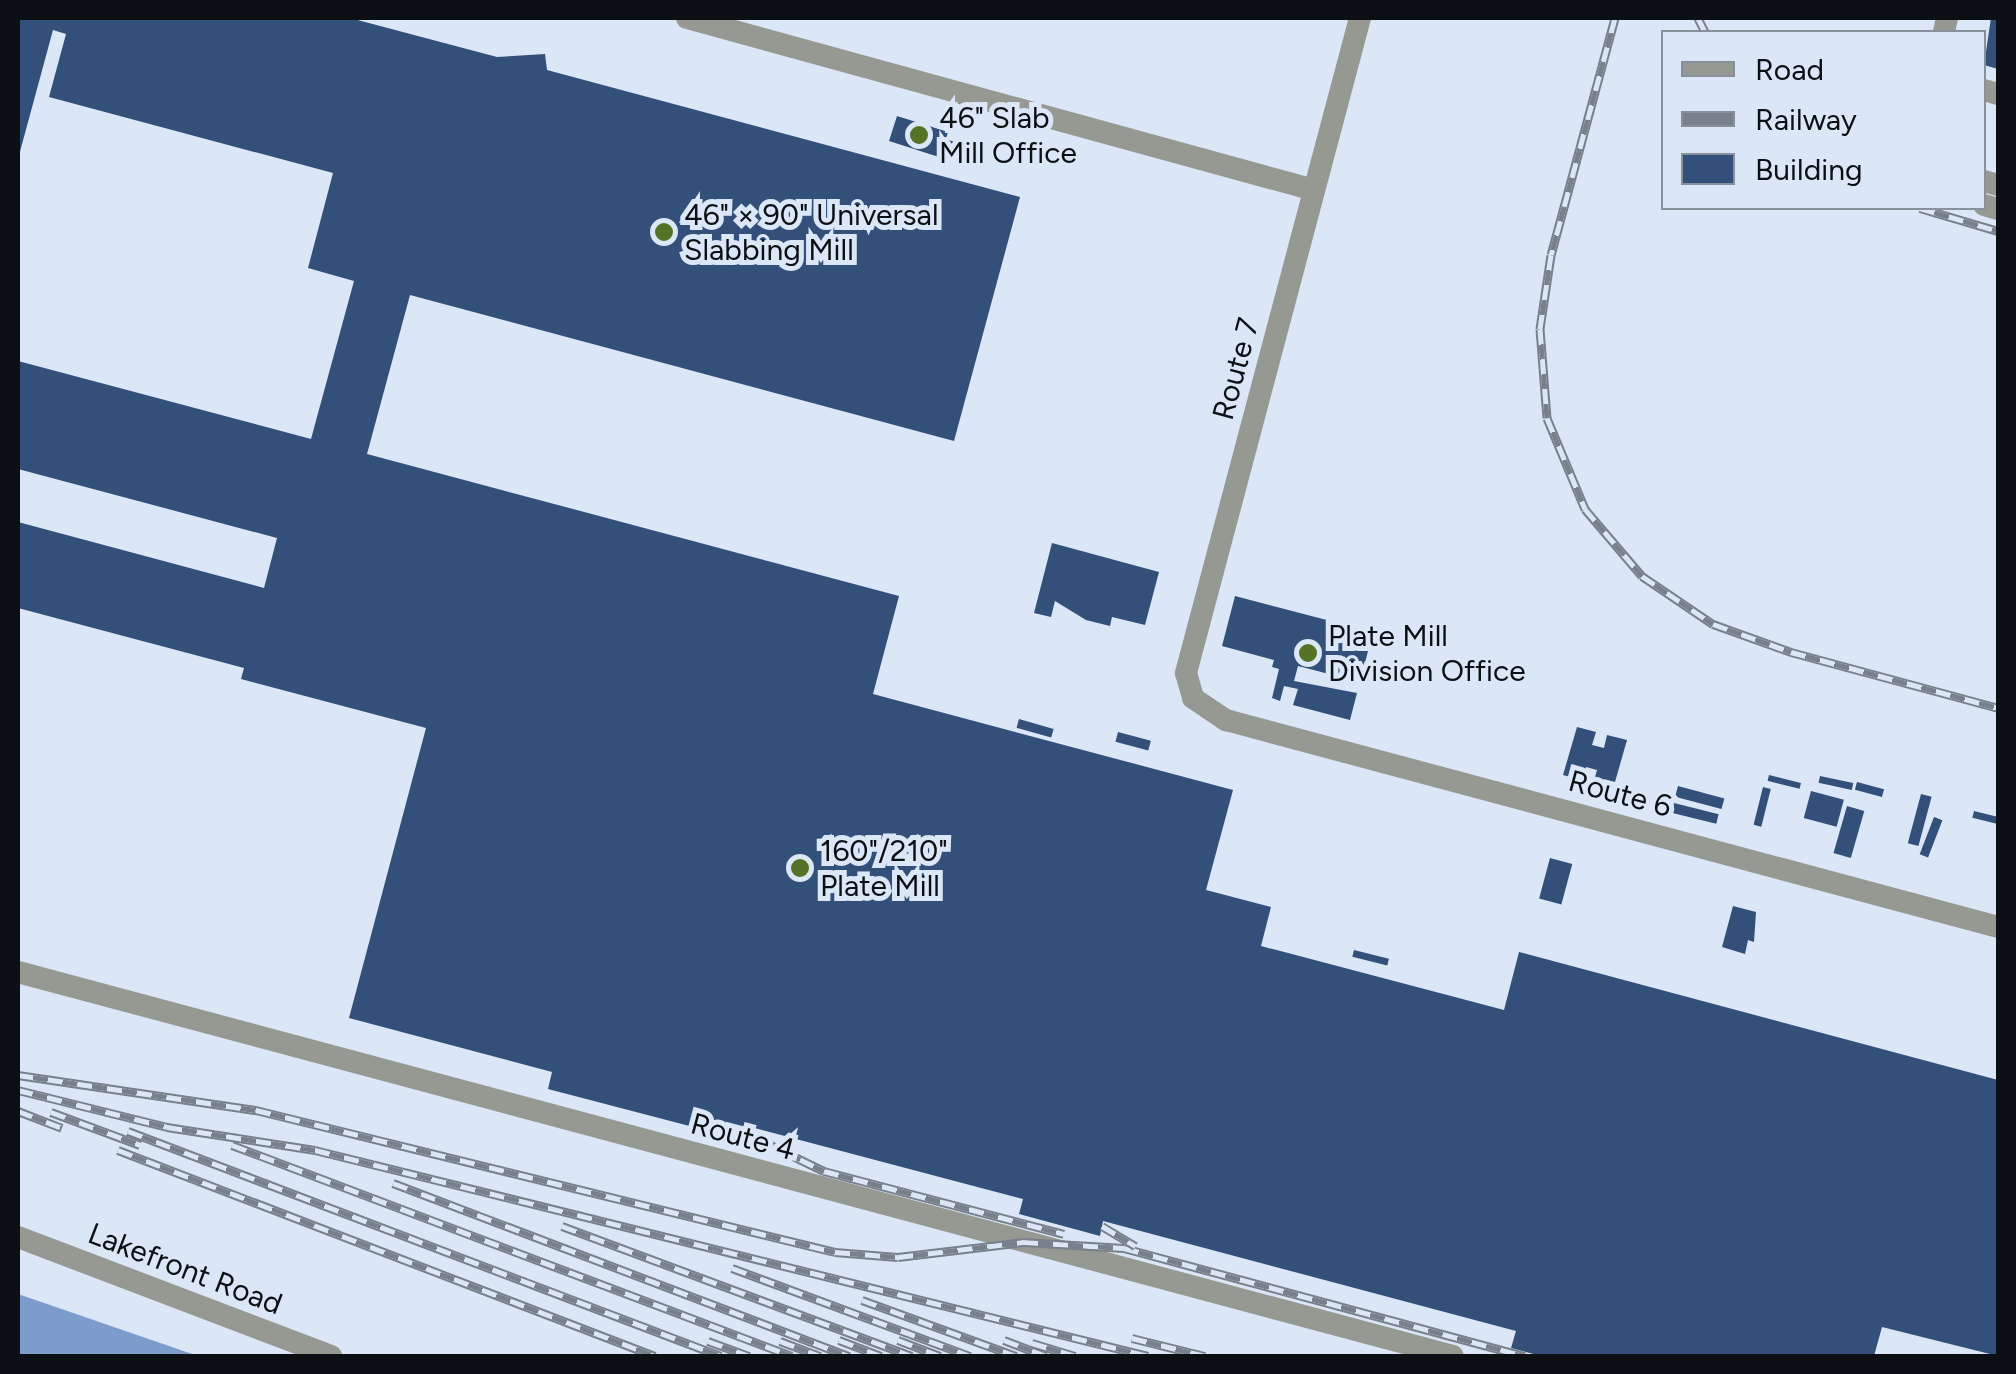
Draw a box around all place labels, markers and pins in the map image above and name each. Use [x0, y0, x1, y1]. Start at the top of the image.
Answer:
place label: 46" Slab Mill Office [939, 100, 1077, 170]
marker: 46" Slab Mill Office [908, 124, 930, 146]
place label: 46" × 90" Universal Slabbing Mill [684, 197, 938, 268]
marker: 46" × 90" Universal Slabbing Mill [653, 221, 675, 243]
place label: Plate Mill Division Office [1328, 618, 1526, 688]
marker: Plate Mill Division Office [1297, 642, 1319, 664]
place label: 160"/210" Plate Mill [820, 833, 948, 904]
marker: 160"/210" Plate Mill [789, 857, 811, 879]

